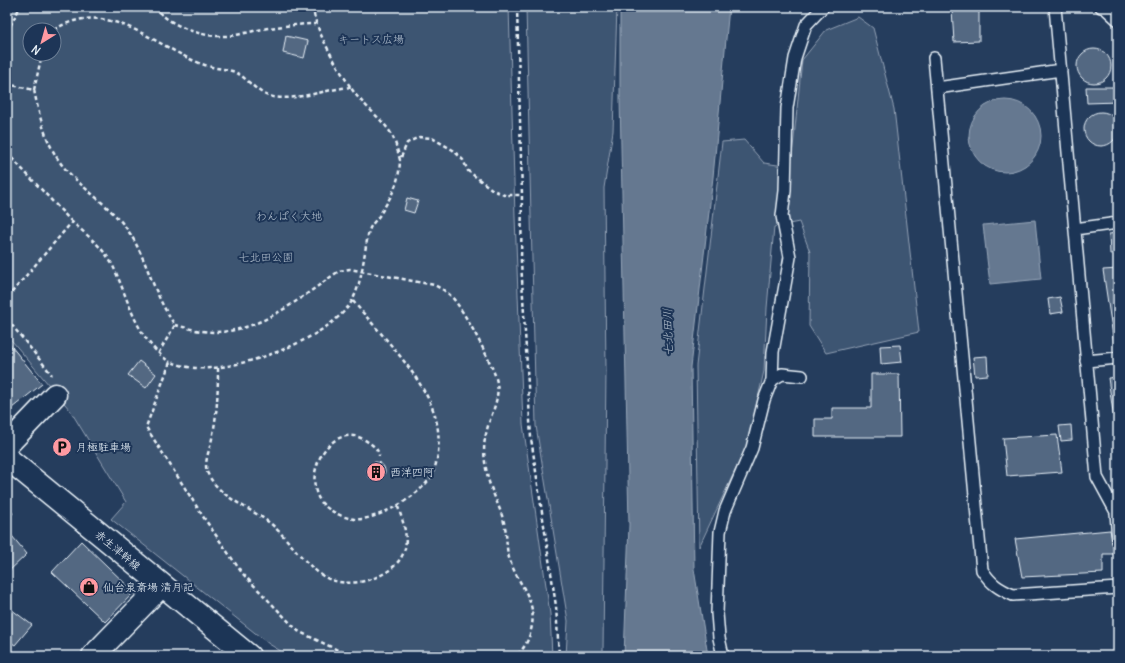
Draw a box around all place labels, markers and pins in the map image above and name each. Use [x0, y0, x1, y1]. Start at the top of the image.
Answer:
parking icon: 月極駐車場 [51, 436, 73, 458]
place label: 月極駐車場 [76, 440, 131, 454]
building icon: 西洋四阿 [365, 461, 387, 483]
place label: 西洋四阿 [390, 465, 434, 479]
shop icon: 仙台泉斎場 清月記 [78, 576, 100, 598]
place label: 仙台泉斎場 清月記 [103, 580, 194, 594]

